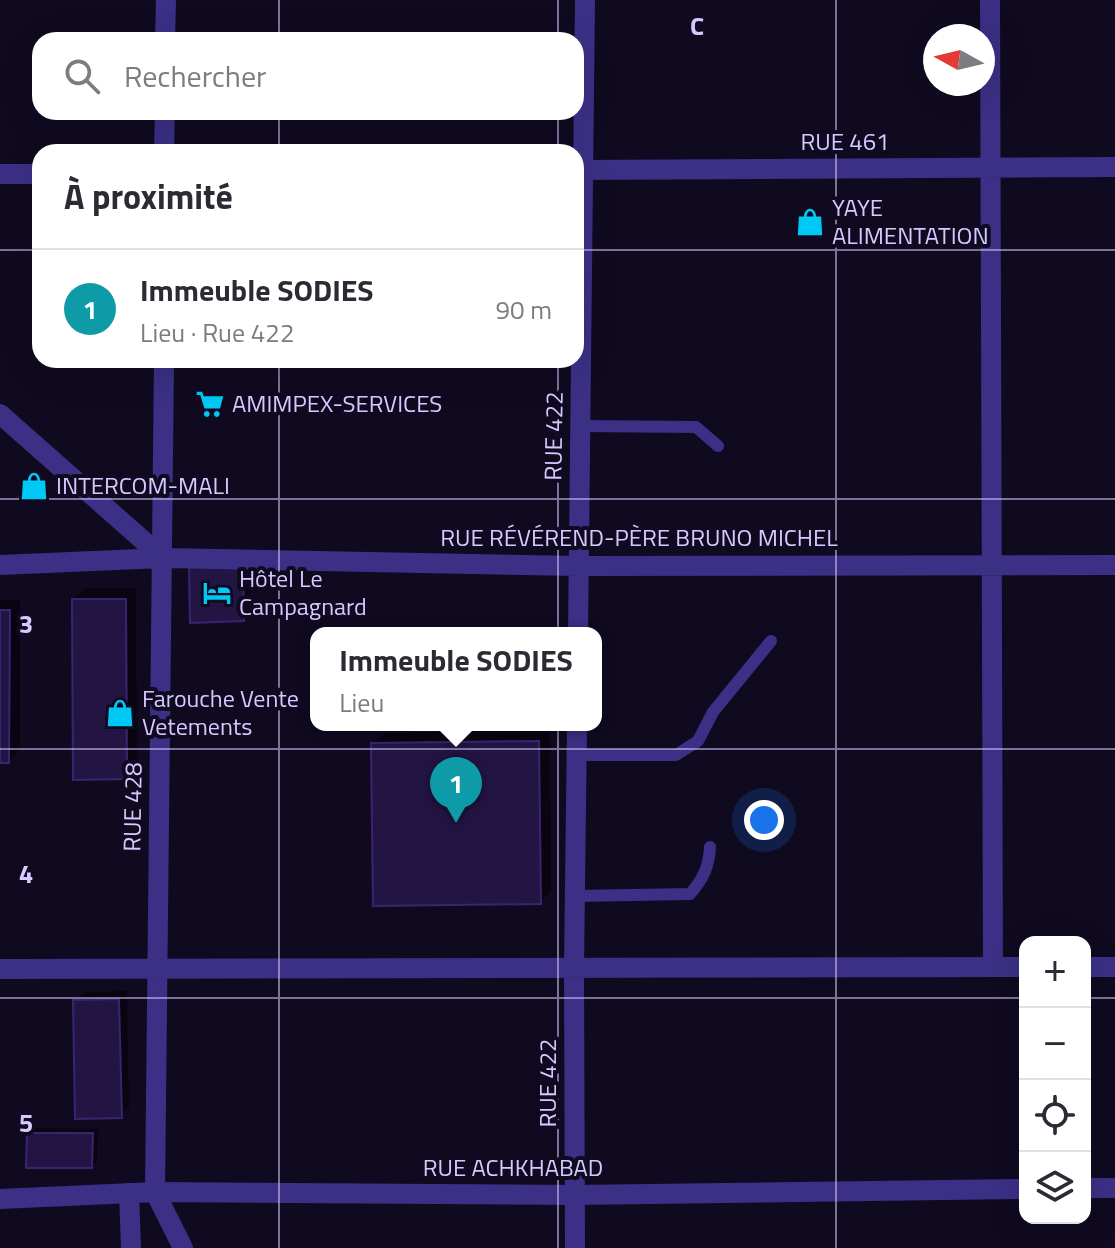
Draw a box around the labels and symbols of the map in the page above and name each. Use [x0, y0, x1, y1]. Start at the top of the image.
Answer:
text: C [690, 6, 704, 45]
north arrow [923, 24, 995, 96]
street label: RUE 461 [800, 123, 890, 159]
place label: YAYE ALIMENTATION [832, 189, 989, 253]
shop icon: YAYE ALIMENTATION [795, 207, 825, 237]
place label: AMIMPEX-SERVICES [232, 385, 442, 421]
supermarket icon: AMIMPEX-SERVICES [195, 389, 225, 419]
street label: RUE 422 [534, 391, 572, 481]
place label: INTERCOM-MALI [56, 467, 230, 503]
shop icon: INTERCOM-MALI [19, 471, 49, 501]
street label: RUE RÉVÉREND-PÈRE BRUNO MICHEL [440, 519, 838, 555]
place label: Hôtel Le Campagnard [239, 560, 367, 624]
hotel icon: Hôtel Le Campagnard [202, 578, 232, 608]
text: 3 [19, 604, 33, 643]
place label: Farouche Vente Vetements [142, 680, 299, 744]
shop icon: Farouche Vente Vetements [105, 698, 135, 728]
pin: 1 [430, 757, 482, 823]
street label: RUE 428 [113, 762, 151, 852]
your location [744, 800, 784, 840]
text: 4 [19, 854, 33, 893]
street label: RUE 422 [529, 1038, 565, 1128]
text: 5 [19, 1103, 33, 1142]
street label: RUE ACHKHABAD [423, 1149, 603, 1185]

